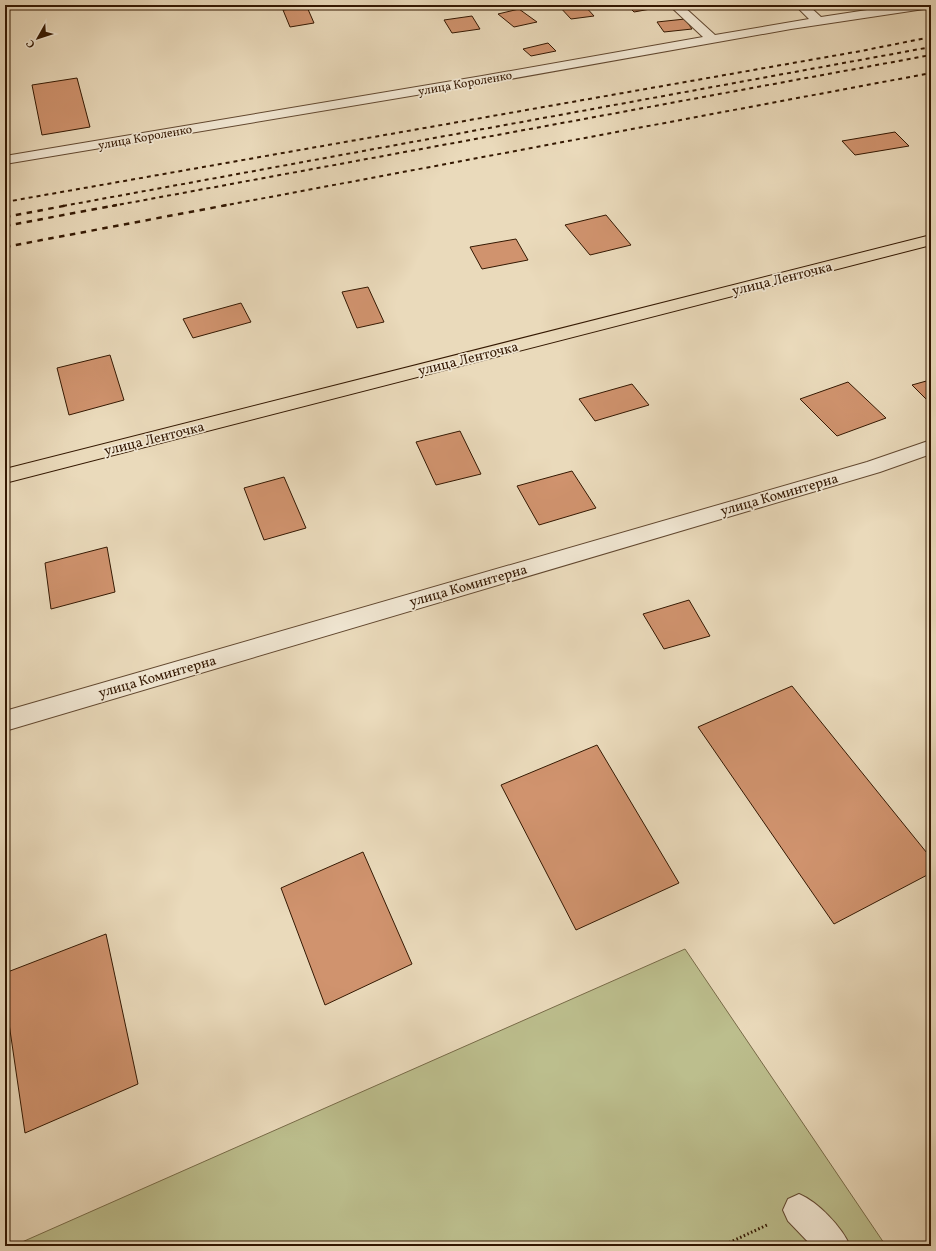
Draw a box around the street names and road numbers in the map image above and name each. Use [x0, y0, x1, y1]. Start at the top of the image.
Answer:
street label: улица Короленко [417, 68, 513, 100]
street label: улица Короленко [97, 122, 193, 154]
street label: улица Ленточка [730, 258, 835, 301]
street label: улица Ленточка [416, 338, 521, 381]
street label: улица Ленточка [102, 418, 207, 461]
street label: улица Коминтерна [718, 470, 841, 521]
street label: улица Коминтерна [407, 561, 530, 612]
street label: улица Коминтерна [96, 652, 219, 703]

